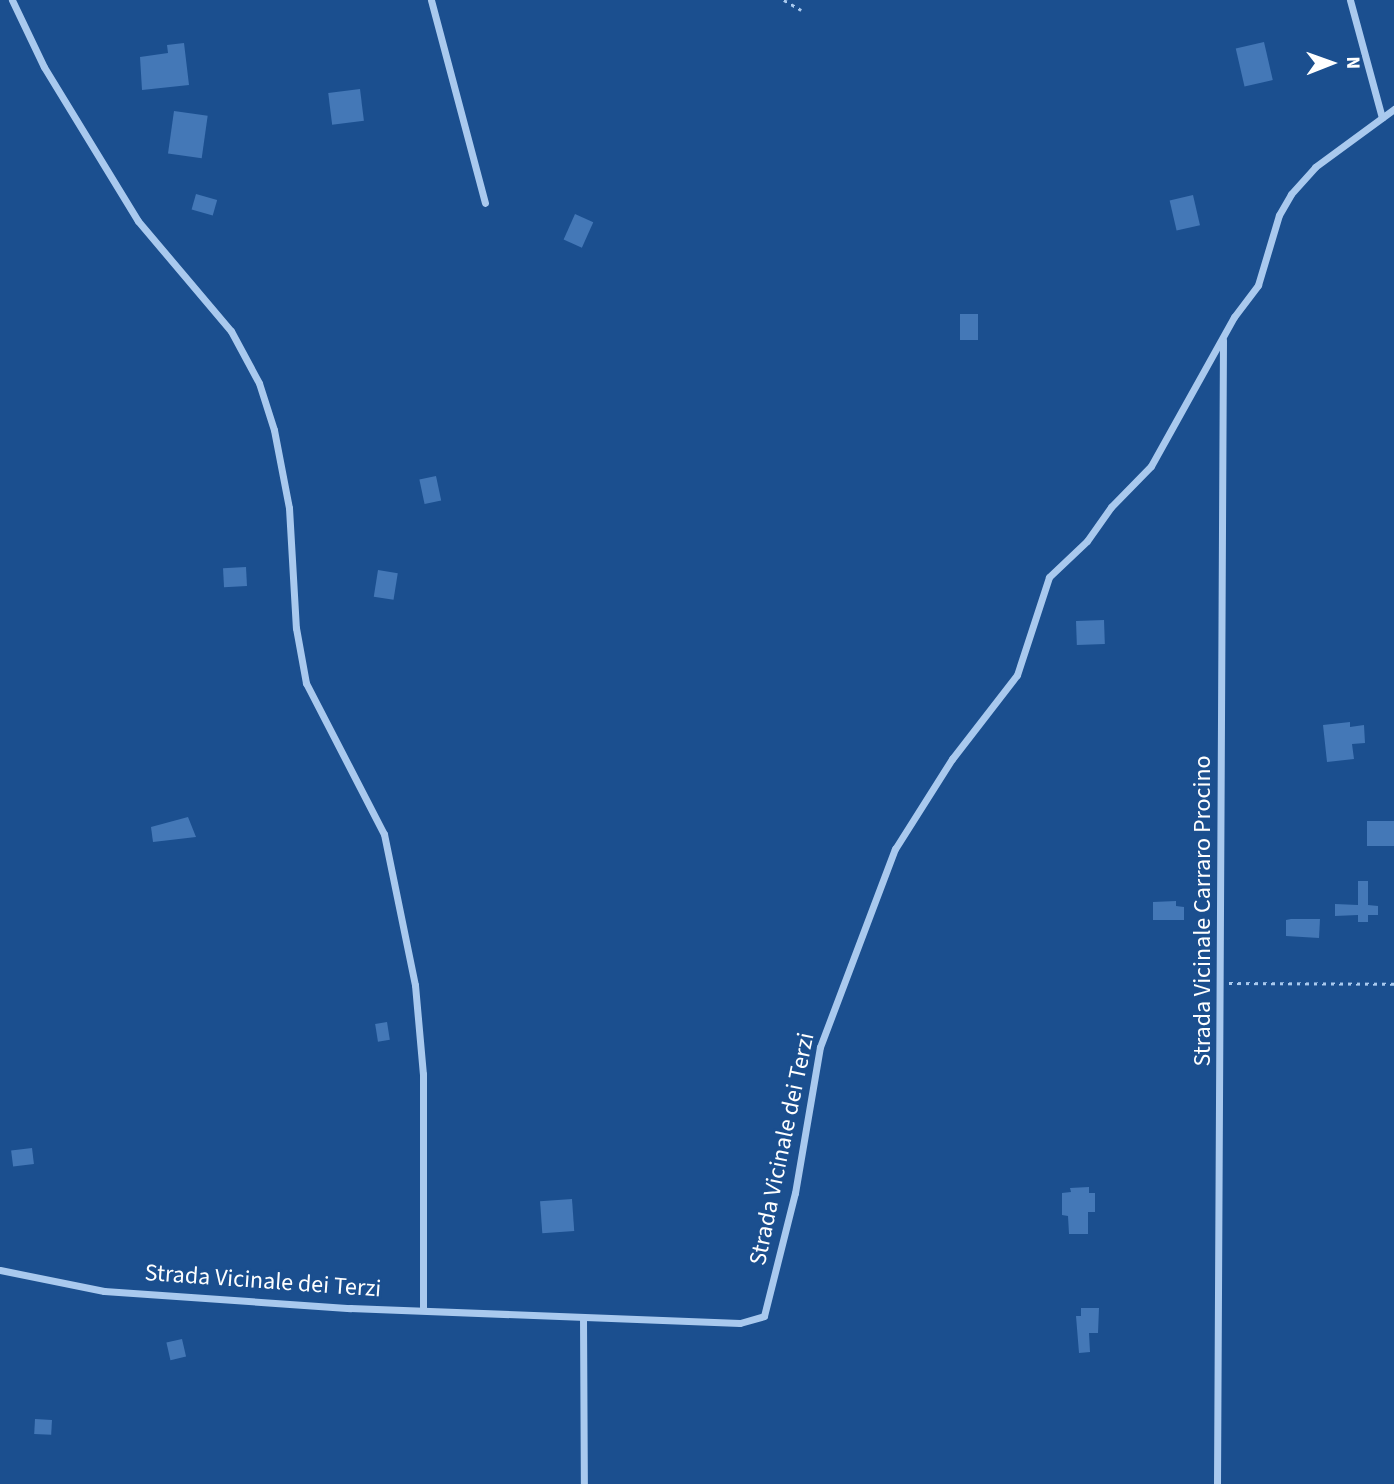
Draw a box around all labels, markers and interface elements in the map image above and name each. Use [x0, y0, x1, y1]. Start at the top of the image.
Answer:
north arrow [1296, 28, 1366, 98]
text: N [1339, 56, 1366, 69]
street label: Strada Vicinale Carraro Procino [1189, 755, 1217, 1067]
street label: Strada Vicinale dei Terzi [743, 1030, 821, 1268]
street label: Strada Vicinale dei Terzi [144, 1258, 382, 1304]

